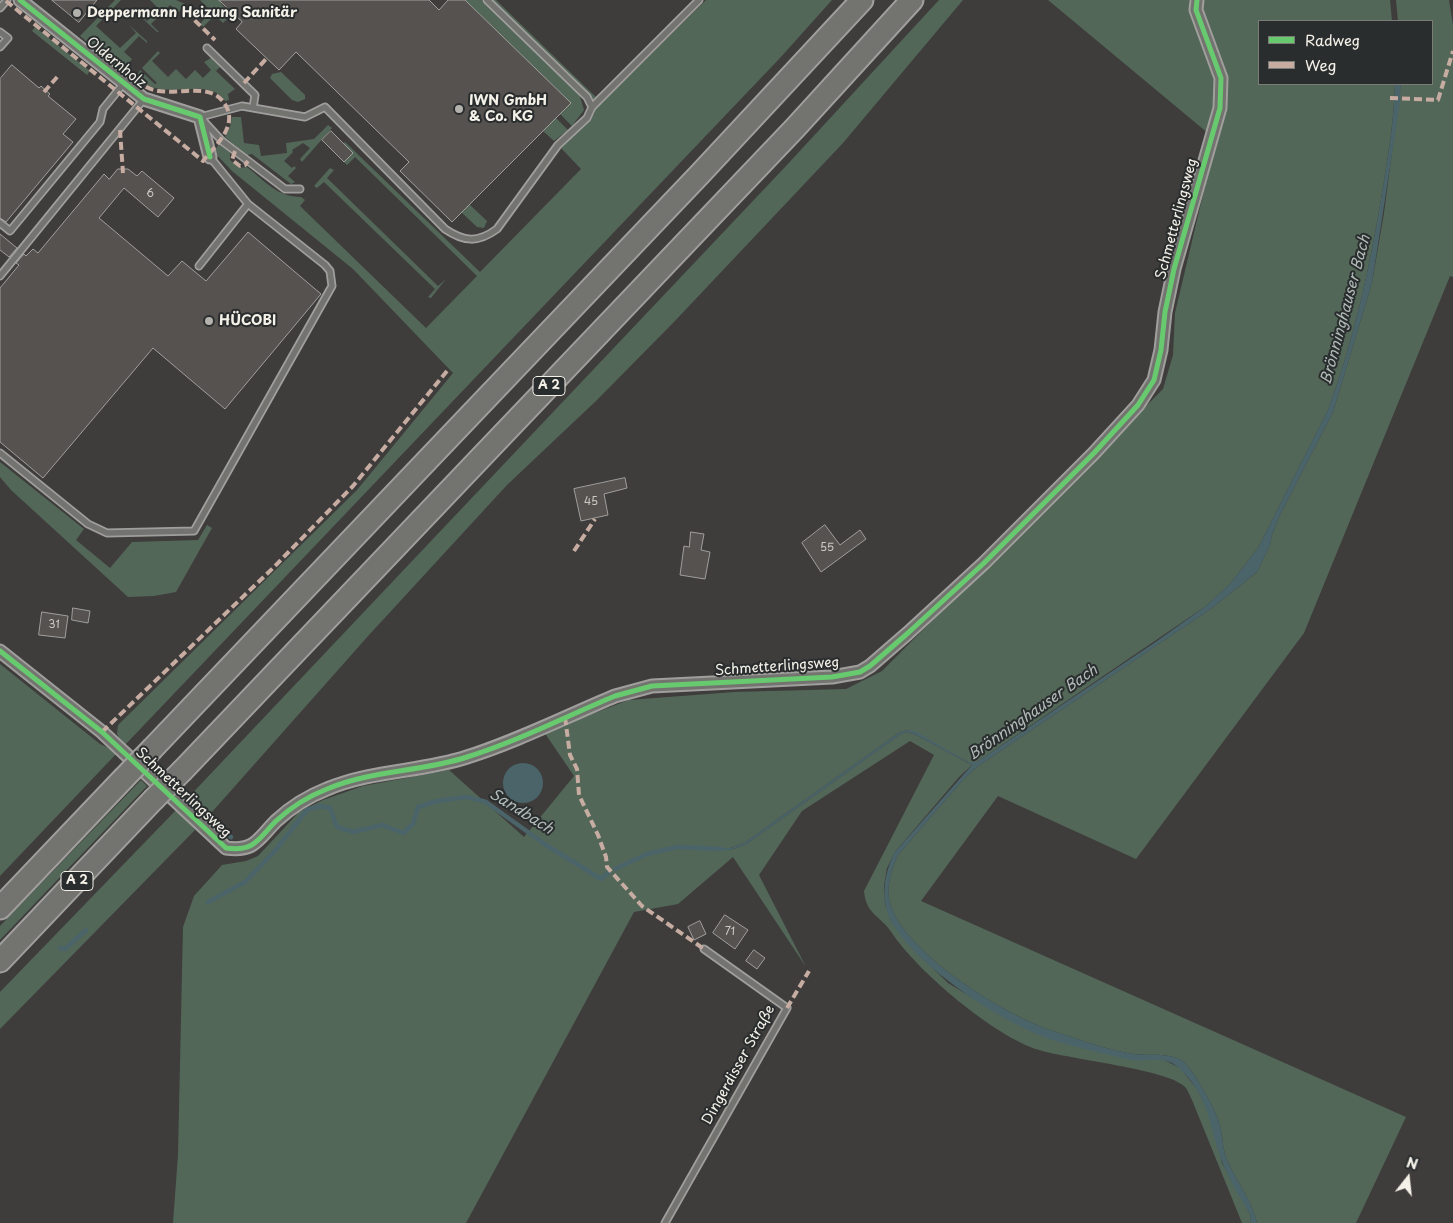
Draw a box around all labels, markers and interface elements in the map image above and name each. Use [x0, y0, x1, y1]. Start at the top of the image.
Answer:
place label: Deppermann Heizung Sanitär [87, 5, 297, 21]
marker: Deppermann Heizung Sanitär [71, 7, 83, 19]
legend [1258, 20, 1433, 85]
text: Radweg [1305, 28, 1360, 51]
street label: Oldernholz [83, 34, 149, 92]
text: Weg [1305, 53, 1336, 76]
place label: IWN GmbH & Co. KG [469, 93, 547, 125]
marker: IWN GmbH & Co. KG [453, 103, 465, 115]
street label: Schmetterlingsweg [1153, 156, 1201, 282]
house number: 6 [146, 187, 154, 201]
water label: Brönninghauser Bach [1317, 233, 1375, 387]
place label: HÜCOBI [219, 313, 276, 329]
marker: HÜCOBI [203, 315, 215, 327]
road number: A 2 [533, 376, 565, 396]
house number: 45 [584, 495, 598, 509]
house number: 55 [820, 541, 834, 555]
house number: 31 [48, 618, 60, 632]
street label: Schmetterlingsweg [714, 654, 840, 680]
water label: Brönninghauser Bach [965, 661, 1101, 765]
street label: Schmetterlingsweg [132, 744, 234, 842]
water label: Sandbach [486, 785, 556, 839]
road number: A 2 [61, 871, 93, 890]
house number: 71 [725, 925, 735, 939]
street label: Dingerdisser Straße [699, 1002, 779, 1128]
text: N [1404, 1151, 1420, 1175]
north arrow [1383, 1153, 1433, 1203]

